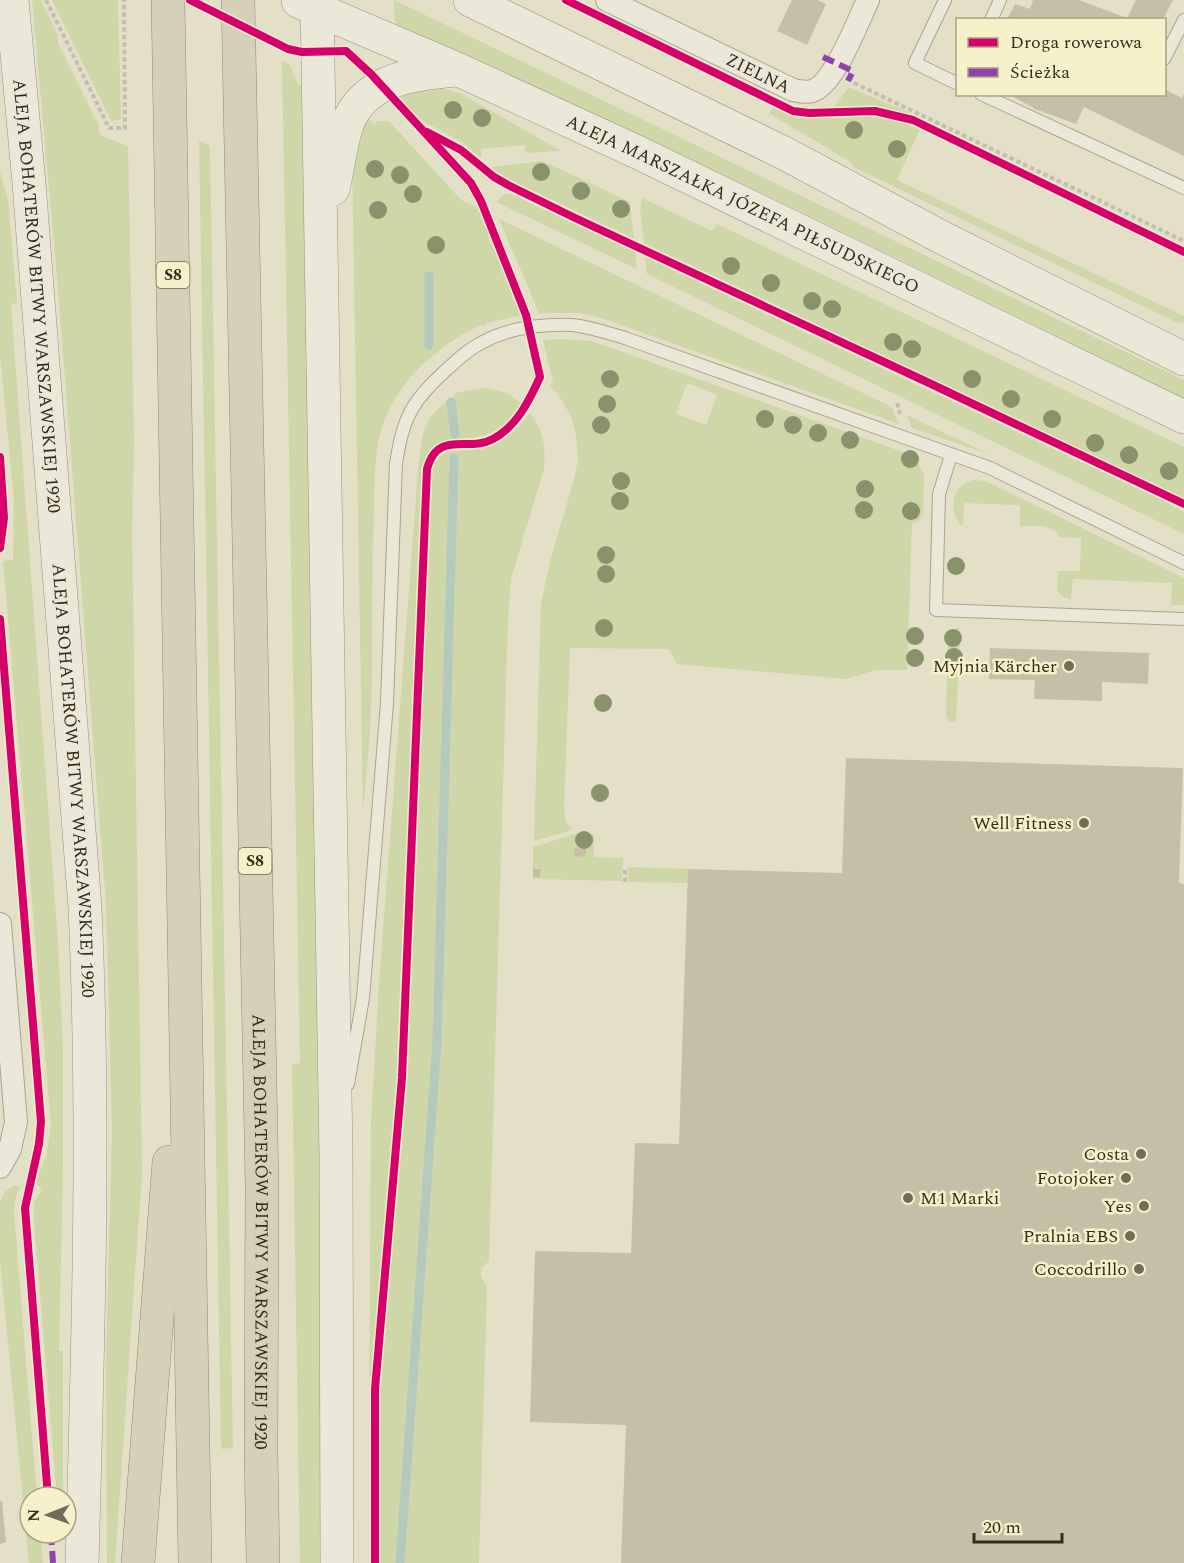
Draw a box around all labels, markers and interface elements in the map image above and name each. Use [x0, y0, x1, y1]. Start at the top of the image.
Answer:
legend [956, 18, 1166, 96]
text: Droga rowerowa [1010, 29, 1142, 56]
street label: ZIELNA [721, 46, 795, 100]
text: Ścieżka [1010, 59, 1070, 86]
street label: ALEJA BOHATERÓW BITWY WARSZAWSKIEJ 1920 [6, 78, 68, 514]
street label: ALEJA MARSZAŁKA JÓZEFA PIŁSUDSKIEGO [562, 108, 924, 300]
road number: S8 [156, 262, 190, 288]
street label: ALEJA BOHATERÓW BITWY WARSZAWSKIEJ 1920 [45, 562, 102, 998]
place label: Myjnia Kärcher [933, 653, 1057, 680]
marker: Myjnia Kärcher [1062, 659, 1076, 673]
place label: Well Fitness [973, 810, 1072, 837]
marker: Well Fitness [1077, 816, 1091, 830]
road number: S8 [238, 848, 272, 874]
street label: ALEJA BOHATERÓW BITWY WARSZAWSKIEJ 1920 [245, 1014, 276, 1450]
place label: Costa [1083, 1141, 1129, 1168]
marker: Costa [1134, 1147, 1148, 1161]
place label: Fotojoker [1037, 1165, 1114, 1192]
marker: Fotojoker [1119, 1171, 1133, 1185]
place label: M1 Marki [920, 1185, 999, 1212]
marker: M1 Marki [901, 1191, 915, 1205]
place label: Yes [1104, 1193, 1132, 1220]
marker: Yes [1137, 1199, 1151, 1213]
place label: Pralnia EBS [1023, 1223, 1118, 1250]
marker: Pralnia EBS [1123, 1229, 1137, 1243]
place label: Coccodrillo [1034, 1256, 1127, 1283]
marker: Coccodrillo [1132, 1262, 1146, 1276]
north arrow [18, 1485, 78, 1545]
scale bar [974, 1506, 1062, 1544]
text: N [22, 1509, 46, 1522]
text: 20 m [983, 1514, 1021, 1541]

